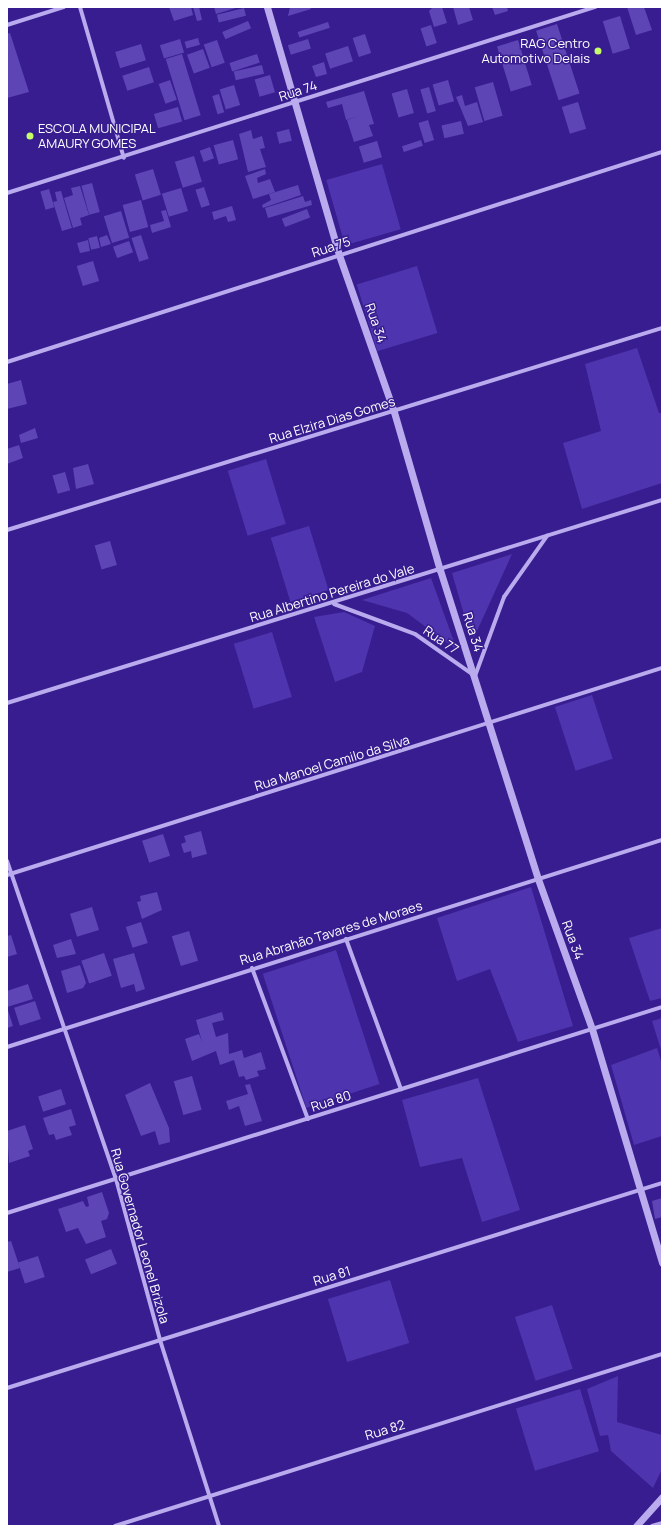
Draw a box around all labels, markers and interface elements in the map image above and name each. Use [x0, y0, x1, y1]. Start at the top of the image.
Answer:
place label: RAG Centro Automotivo Delais [481, 36, 590, 67]
marker: RAG Centro Automotivo Delais [593, 46, 603, 56]
street label: Rua 74 [277, 77, 319, 105]
place label: ESCOLA MUNICIPAL AMAURY GOMES [38, 121, 156, 152]
marker: ESCOLA MUNICIPAL AMAURY GOMES [25, 131, 35, 141]
street label: Rua 75 [310, 233, 352, 261]
street label: Rua 34 [362, 301, 390, 345]
street label: Rua Elzira Dias Gomes [267, 393, 397, 447]
street label: Rua Albertino Pereira do Vale [248, 561, 416, 625]
street label: Rua 34 [459, 610, 487, 654]
street label: Rua 77 [420, 623, 462, 657]
street label: Rua Manoel Camilo da Silva [253, 732, 411, 794]
street label: Rua Abrahão Tavares de Moraes [238, 898, 424, 968]
street label: Rua 34 [559, 918, 587, 962]
street label: Rua 80 [309, 1087, 353, 1115]
street label: Rua Governador Leonel Brizola [107, 1147, 173, 1325]
street label: Rua 81 [311, 1263, 353, 1289]
street label: Rua 82 [363, 1417, 407, 1443]

